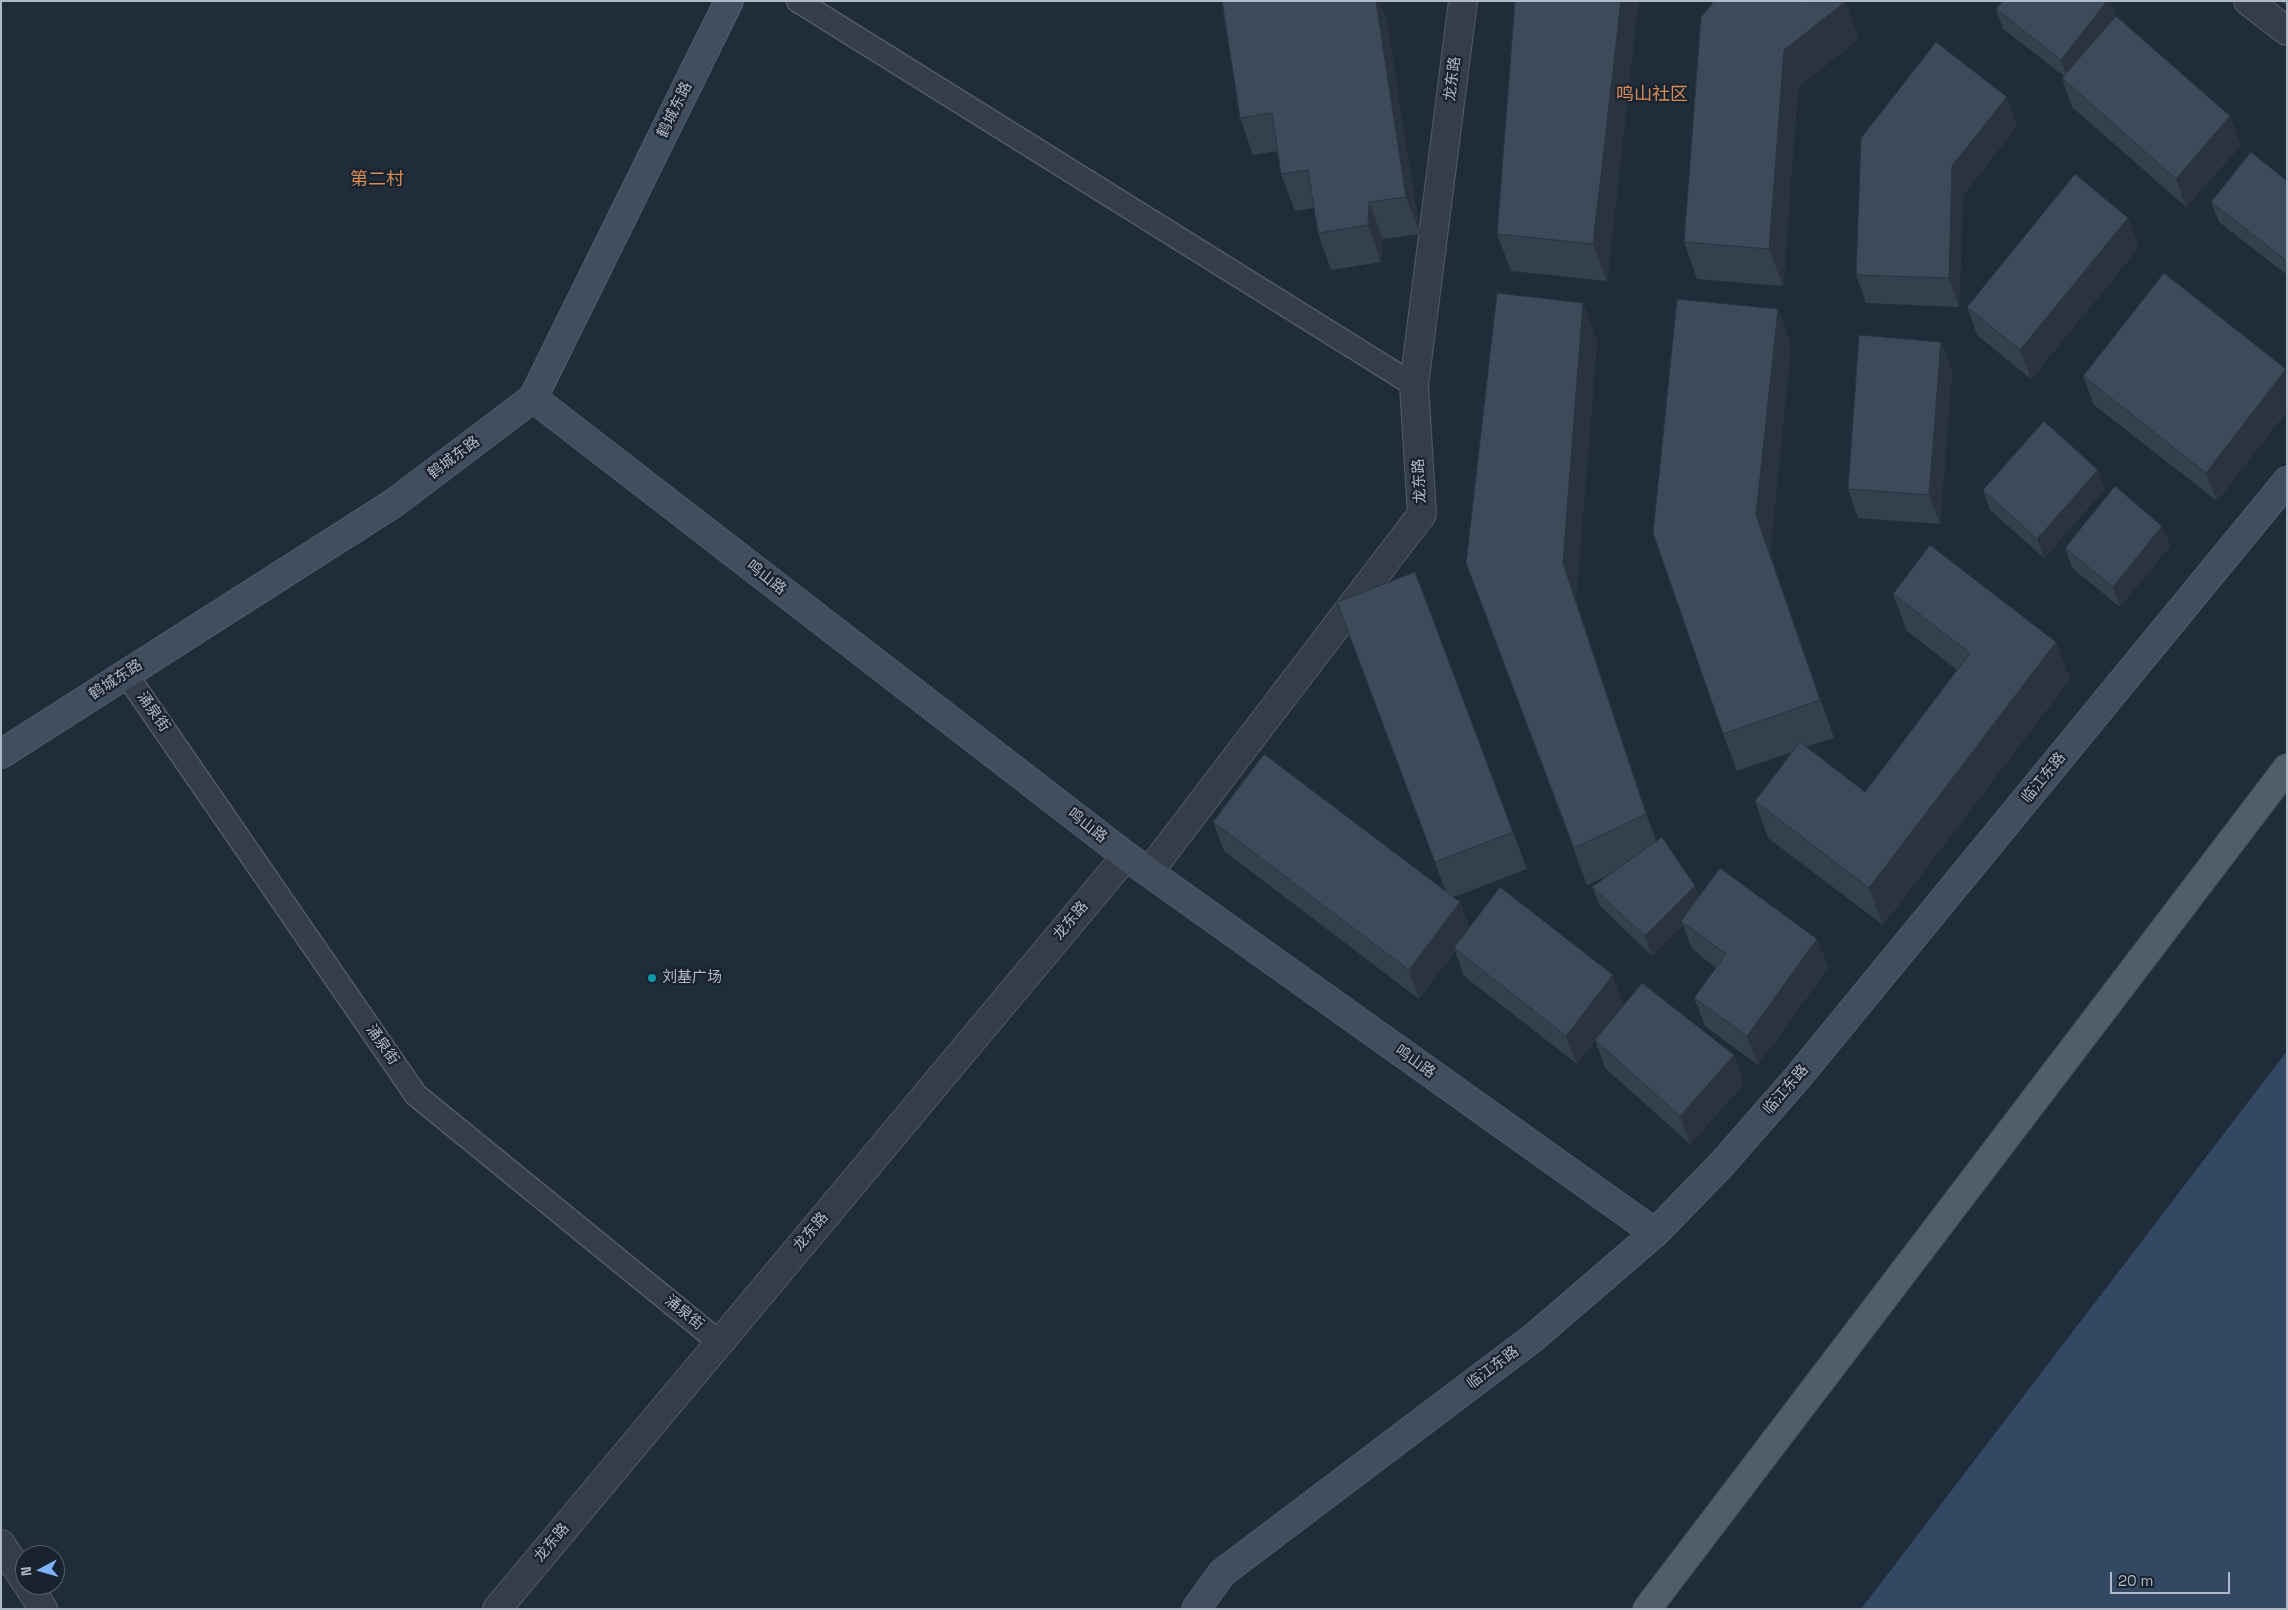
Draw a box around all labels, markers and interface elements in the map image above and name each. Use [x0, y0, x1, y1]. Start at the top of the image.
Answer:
street label: 龙东路 [1441, 56, 1465, 102]
street label: 鹤城东路 [654, 79, 696, 141]
district label: 鸣山社区 [1616, 84, 1688, 106]
district label: 第二村 [350, 169, 404, 191]
street label: 鹤城东路 [425, 433, 483, 483]
street label: 龙东路 [1410, 458, 1430, 504]
street label: 鸣山路 [743, 557, 789, 599]
street label: 鹤城东路 [86, 656, 146, 704]
street label: 涌泉街 [133, 688, 173, 736]
street label: 临江东路 [2018, 749, 2070, 807]
street label: 鸣山路 [1064, 805, 1110, 847]
street label: 龙东路 [1050, 898, 1092, 944]
place label: 刘基广场 [662, 969, 722, 987]
marker: 刘基广场 [646, 972, 658, 984]
street label: 涌泉街 [362, 1021, 402, 1069]
street label: 鸣山路 [1391, 1042, 1439, 1082]
street label: 临江东路 [1760, 1061, 1812, 1119]
street label: 龙东路 [790, 1209, 832, 1255]
street label: 涌泉街 [661, 1292, 707, 1334]
street label: 临江东路 [1464, 1343, 1522, 1393]
street label: 龙东路 [531, 1520, 573, 1566]
north arrow [15, 1545, 65, 1595]
scale bar [2113, 1562, 2233, 1594]
text: N [17, 1566, 36, 1577]
text: 20 m [2118, 1571, 2153, 1590]

